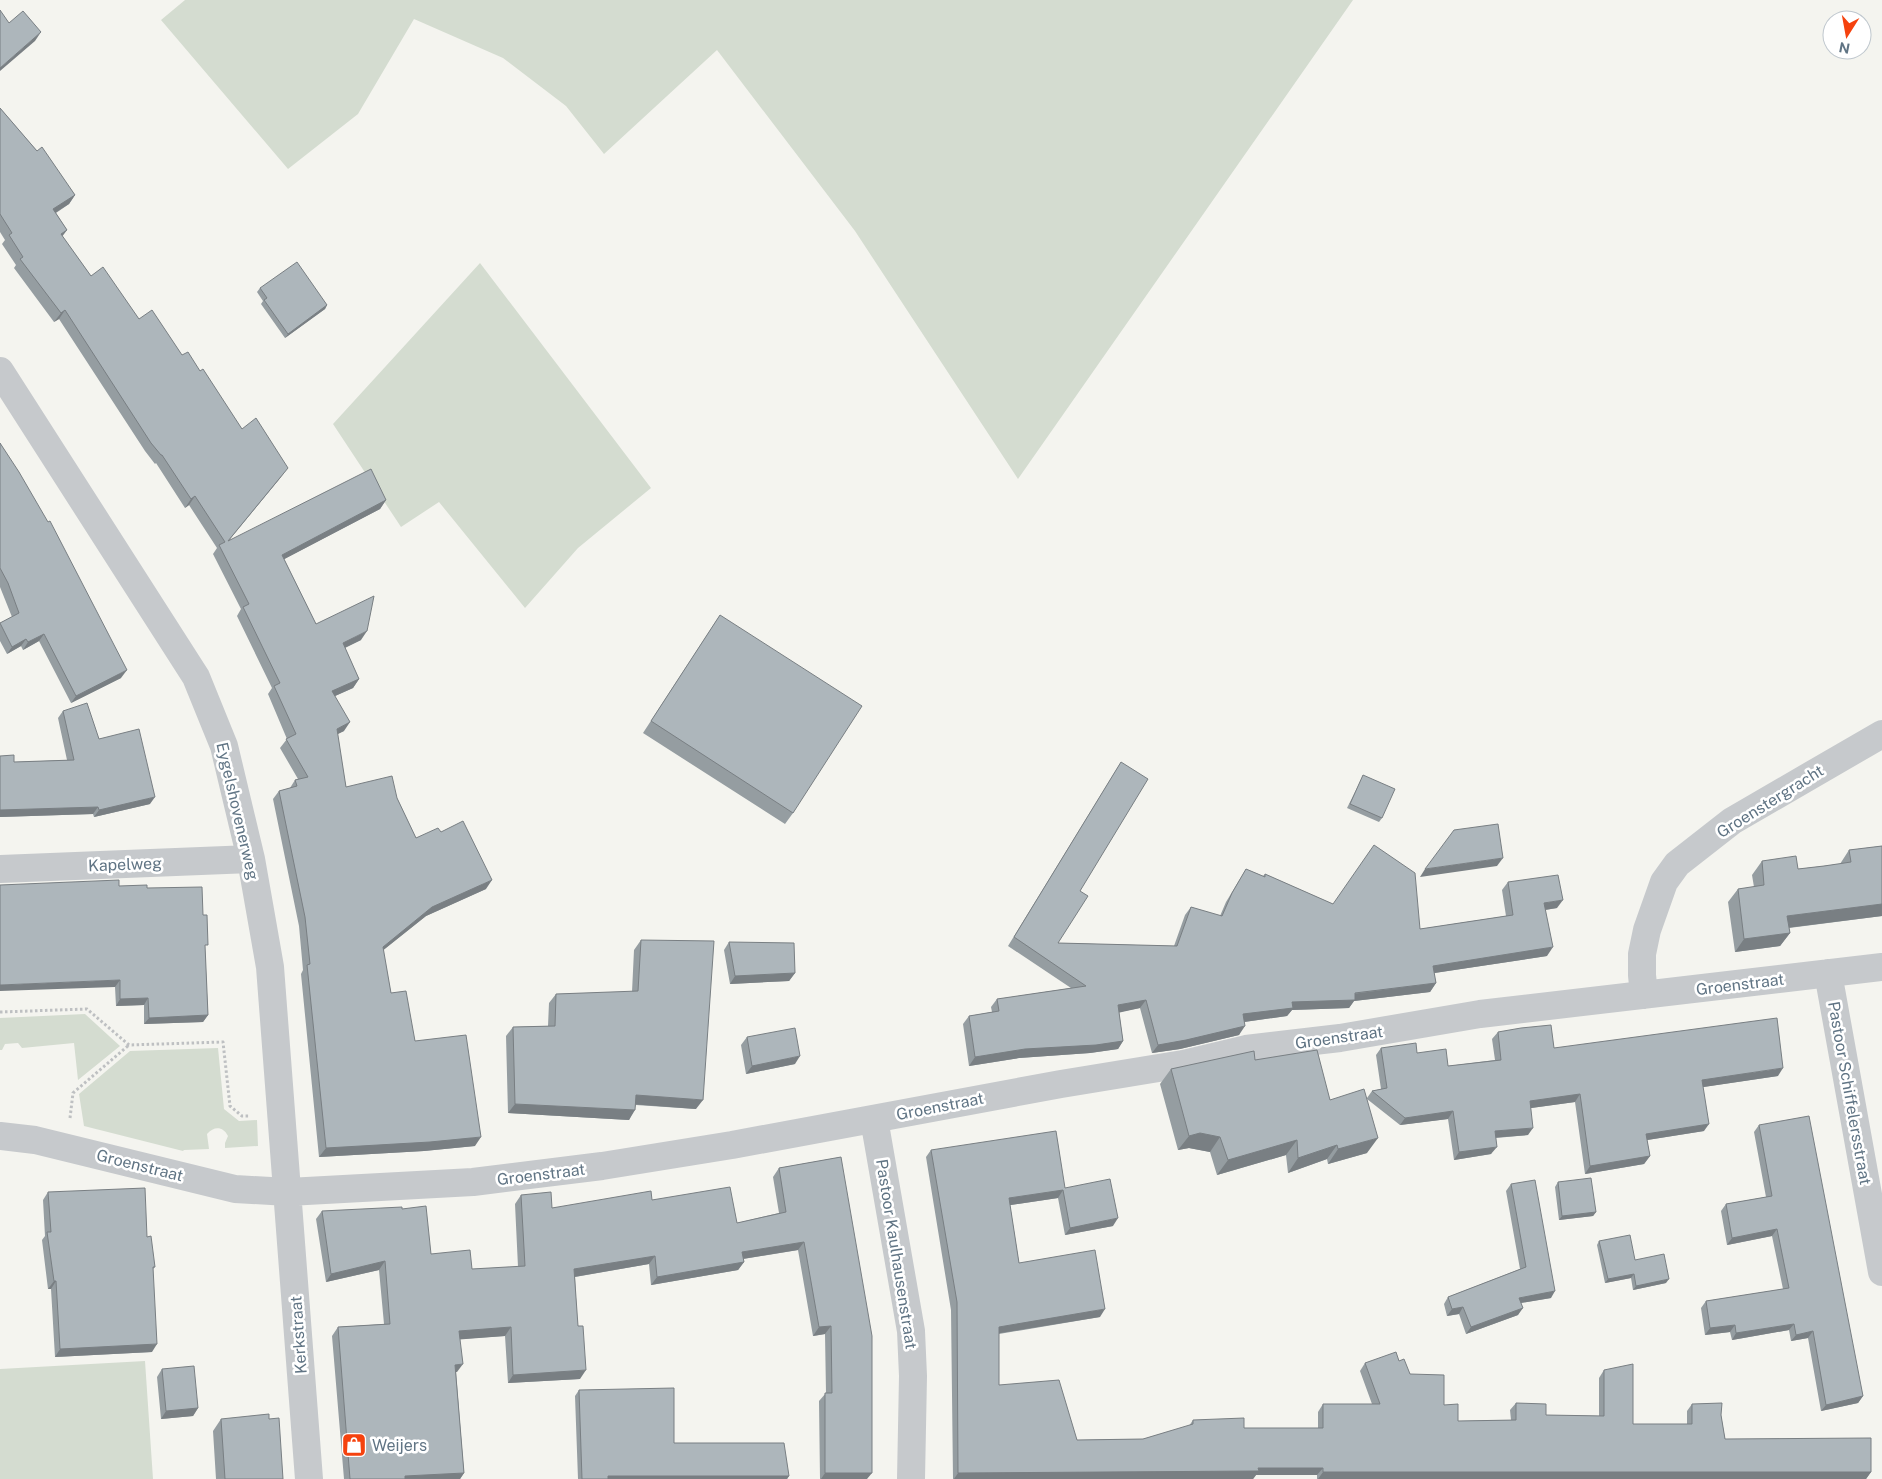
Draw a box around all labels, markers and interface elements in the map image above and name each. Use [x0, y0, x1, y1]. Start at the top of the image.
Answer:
north arrow [1822, 10, 1872, 60]
text: N [1838, 39, 1851, 57]
street label: Eygelshovenerweg [212, 740, 263, 882]
street label: Groenstergracht [1713, 761, 1827, 842]
street label: Kapelweg [88, 854, 162, 875]
street label: Groenstraat [1695, 970, 1785, 999]
street label: Pastoor Schiffelersstraat [1824, 1000, 1875, 1186]
street label: Groenstraat [1294, 1022, 1384, 1053]
street label: Groenstraat [895, 1089, 985, 1124]
street label: Groenstraat [95, 1146, 185, 1185]
street label: Pastoor Kaulhausenstraat [872, 1158, 921, 1350]
street label: Groenstraat [496, 1160, 586, 1189]
street label: Kerkstraat [286, 1295, 311, 1375]
shop icon: Weijers [341, 1432, 367, 1458]
place label: Weijers [372, 1436, 427, 1455]

